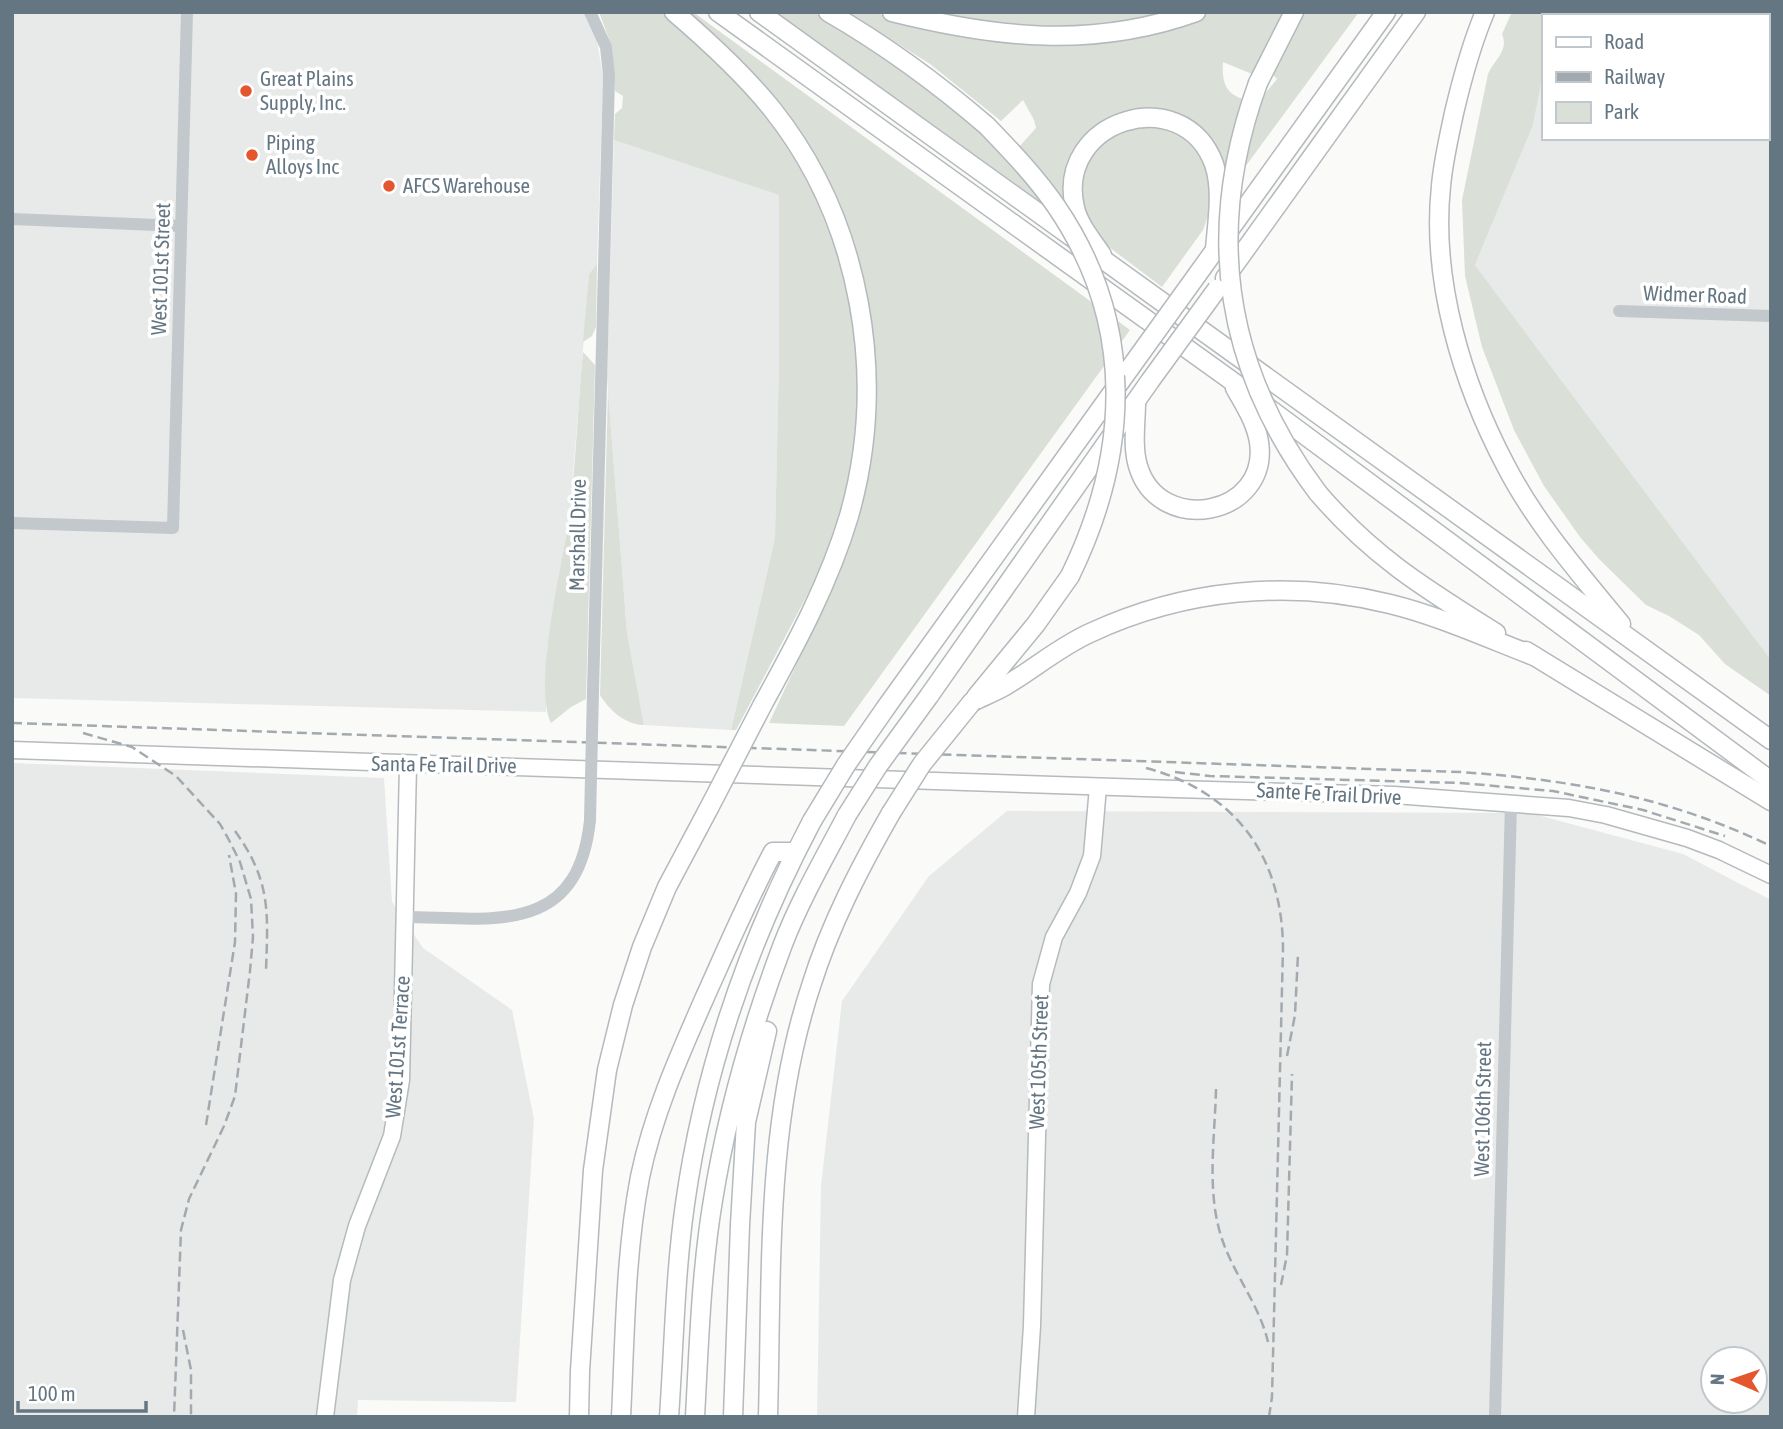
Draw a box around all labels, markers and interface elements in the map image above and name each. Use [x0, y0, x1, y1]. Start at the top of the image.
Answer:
legend [1542, 14, 1769, 140]
text: Road [1604, 29, 1644, 53]
text: Railway [1604, 64, 1666, 88]
place label: Great Plains Supply, Inc. [260, 66, 354, 114]
marker: Great Plains Supply, Inc. [238, 83, 254, 99]
text: Park [1604, 99, 1639, 123]
place label: Piping Alloys Inc [266, 130, 339, 178]
marker: Piping Alloys Inc [244, 147, 260, 163]
place label: AFCS Warehouse [403, 173, 530, 197]
marker: AFCS Warehouse [381, 178, 397, 194]
street label: West 101st Street [146, 202, 174, 336]
street label: Widmer Road [1643, 280, 1747, 308]
street label: Marshall Drive [564, 479, 590, 591]
street label: Santa Fe Trail Drive [371, 751, 517, 777]
street label: Sante Fe Trail Drive [1256, 777, 1402, 809]
street label: West 101st Terrace [380, 975, 414, 1119]
street label: West 105th Street [1024, 994, 1052, 1130]
street label: West 106th Street [1469, 1041, 1495, 1177]
north arrow [1699, 1345, 1769, 1415]
scale bar [18, 1370, 145, 1414]
text: N [1706, 1373, 1728, 1385]
text: 100 m [28, 1381, 76, 1405]

